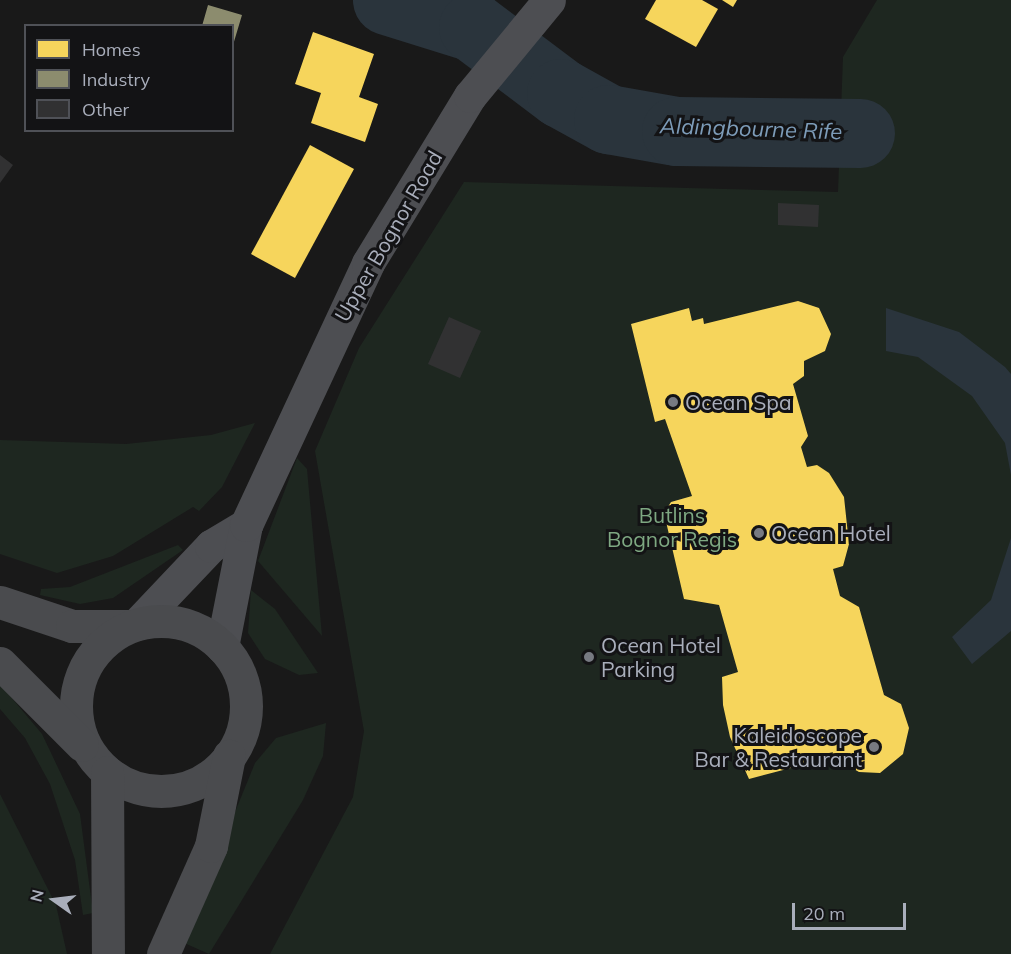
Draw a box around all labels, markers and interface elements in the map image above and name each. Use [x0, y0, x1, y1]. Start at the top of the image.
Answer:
legend [24, 24, 234, 132]
text: Homes [82, 38, 141, 61]
text: Industry [82, 68, 150, 91]
text: Other [82, 98, 129, 121]
water label: Aldingbourne Rife [659, 113, 843, 145]
street label: Upper Bognor Road [329, 146, 447, 326]
place label: Ocean Spa [685, 389, 791, 415]
marker: Ocean Spa [666, 395, 680, 409]
park label: Butlins Bognor Regis [607, 502, 737, 552]
place label: Ocean Hotel [771, 520, 891, 546]
marker: Ocean Hotel [752, 526, 766, 540]
place label: Ocean Hotel Parking [601, 632, 721, 682]
marker: Ocean Hotel Parking [582, 650, 596, 664]
place label: Kaleidoscope Bar & Restaurant [695, 722, 862, 772]
marker: Kaleidoscope Bar & Restaurant [867, 740, 881, 754]
north arrow [24, 870, 84, 930]
text: N [25, 887, 48, 904]
scale bar [795, 891, 909, 929]
text: 20 m [803, 902, 845, 925]

